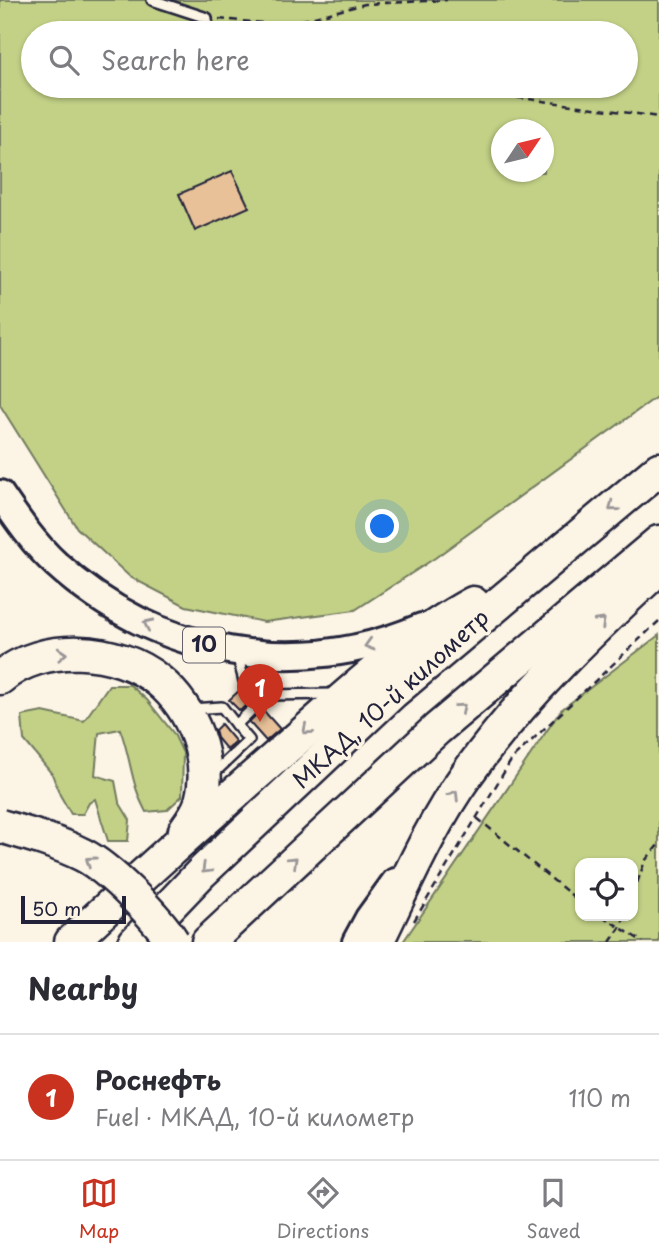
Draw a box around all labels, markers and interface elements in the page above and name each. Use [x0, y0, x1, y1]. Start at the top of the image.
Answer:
search box [21, 21, 638, 98]
text: Search here [101, 40, 250, 79]
icon: search [45, 41, 83, 79]
north arrow [491, 119, 554, 182]
one-way arrow [608, 499, 621, 511]
your location [365, 509, 399, 543]
street label: МКАД, 10-й километр [284, 600, 496, 796]
one-way arrow [143, 618, 155, 632]
one-way arrow [593, 618, 606, 631]
road number: 10 [183, 628, 225, 662]
one-way arrow [364, 636, 376, 651]
one-way arrow [57, 647, 68, 662]
pin: 1 [237, 664, 283, 722]
one-way arrow [453, 704, 466, 716]
one-way arrow [302, 722, 315, 734]
one-way arrow [445, 790, 458, 803]
one-way arrow [85, 857, 98, 869]
one-way arrow [285, 857, 298, 870]
map controls [575, 858, 638, 921]
button: locate [575, 858, 638, 921]
one-way arrow [201, 860, 214, 873]
scale bar [21, 893, 126, 925]
text: 50 m [32, 894, 81, 922]
text: Nearby [28, 965, 138, 1010]
text: Роснефть [95, 1060, 221, 1099]
text: 1 [46, 1080, 57, 1115]
text: 110 m [569, 1080, 631, 1115]
text: Fuel · МКАД, 10-й километр [95, 1099, 414, 1134]
tab: Map [79, 1174, 119, 1244]
tab: Directions [277, 1174, 369, 1244]
tab: Saved [526, 1174, 580, 1244]

